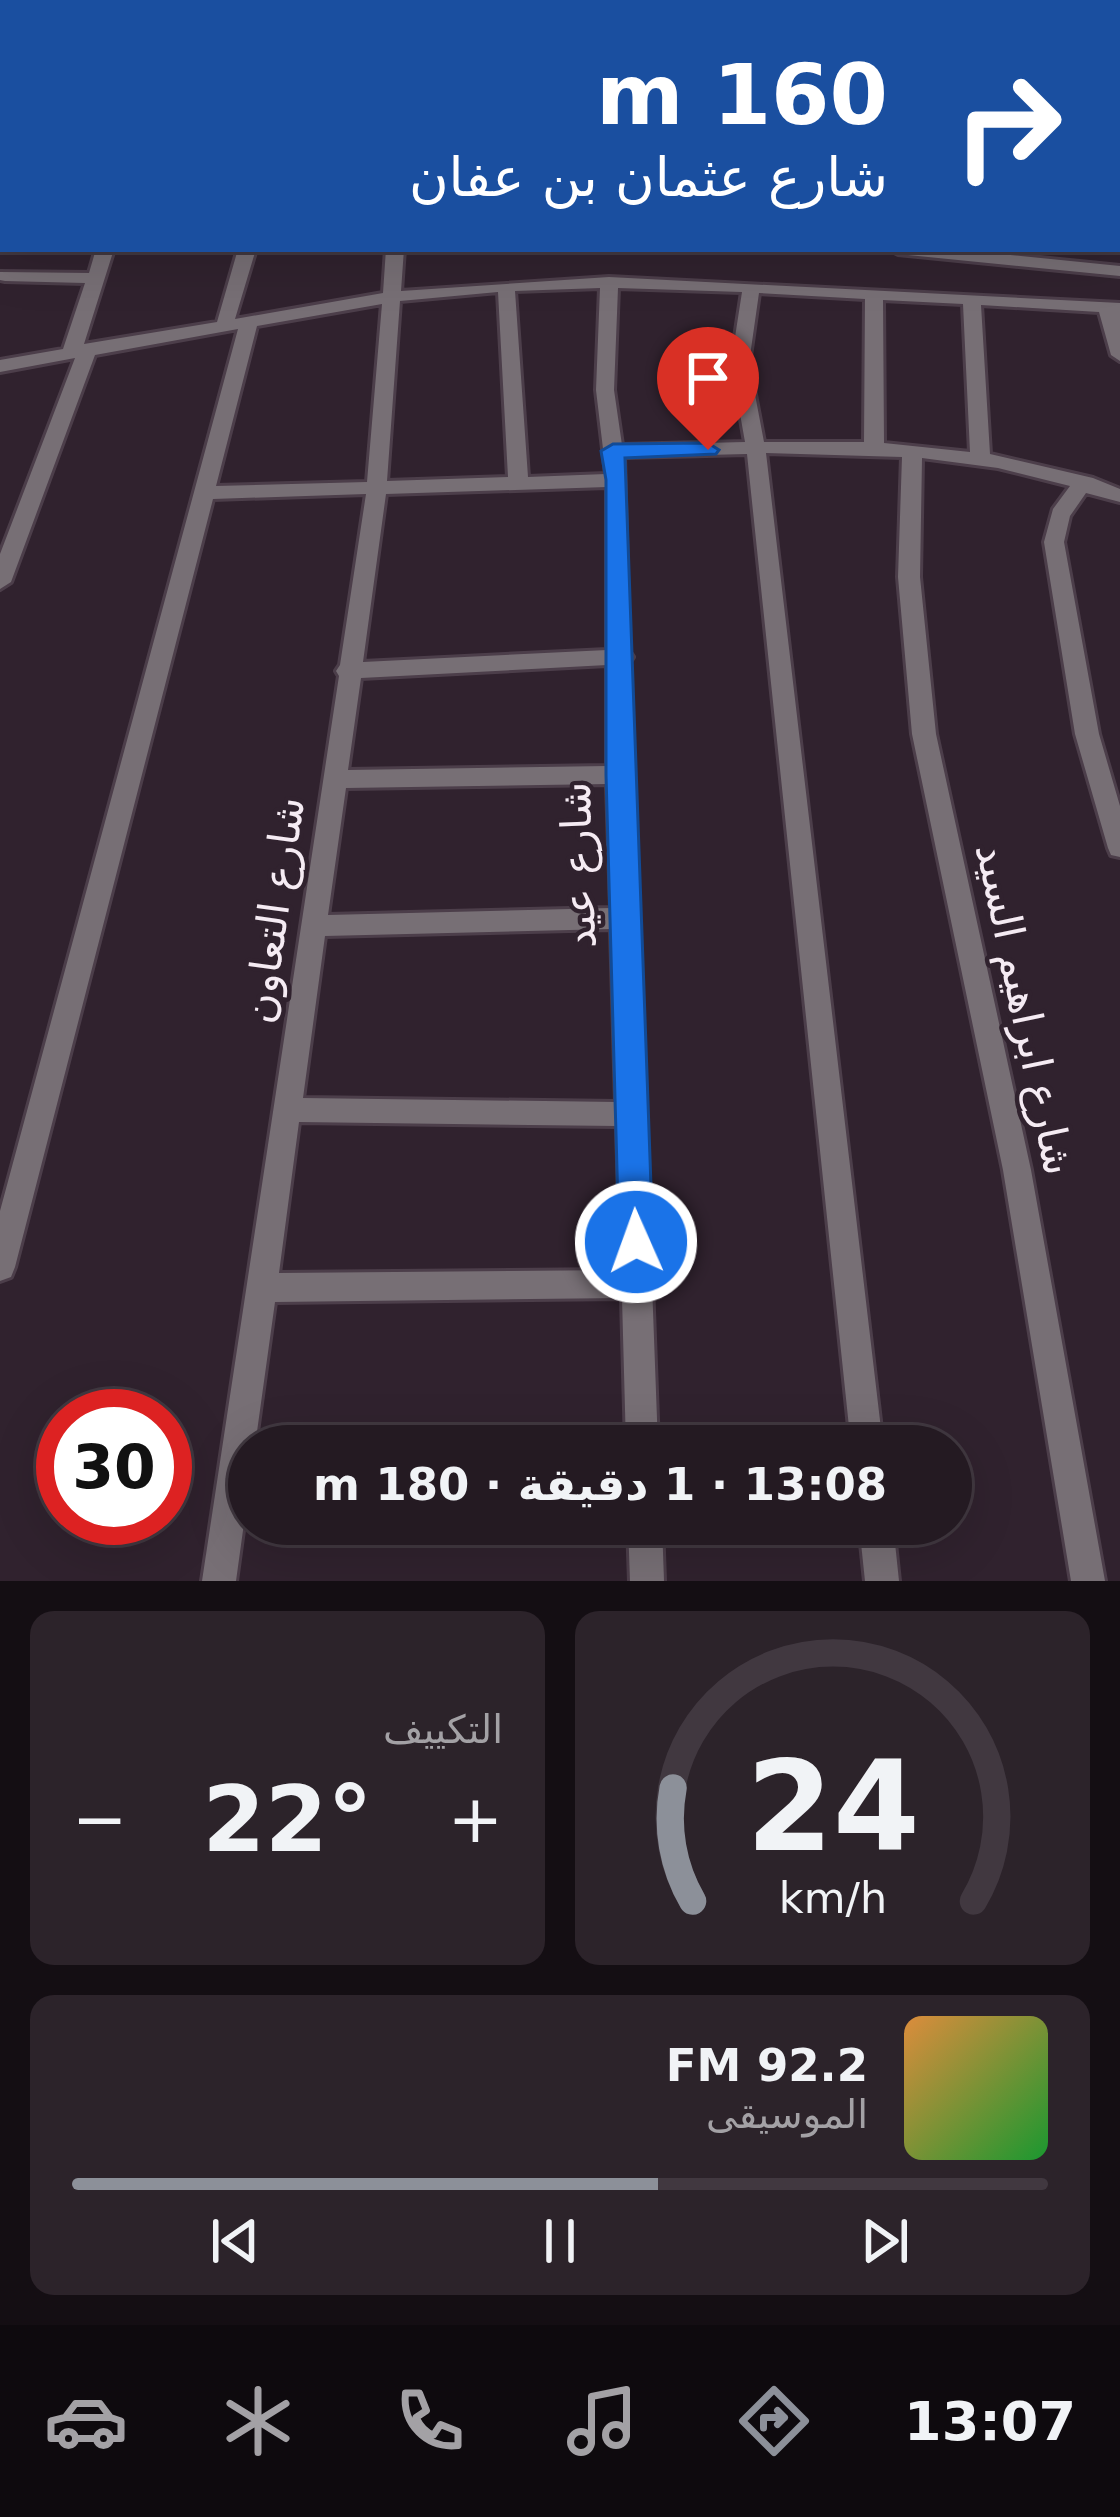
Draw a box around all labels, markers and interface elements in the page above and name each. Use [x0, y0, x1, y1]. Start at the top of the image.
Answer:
text: 160 m [596, 46, 888, 144]
icon: right [930, 48, 1086, 204]
text: شارع عثمان بن عفان [409, 146, 888, 209]
pin [657, 327, 759, 450]
icon: arrive [675, 345, 741, 411]
street label: شارع عيد [551, 781, 605, 949]
street label: شارع التعاون [234, 794, 314, 1026]
street label: شارع ابراهيم السيد [965, 839, 1084, 1179]
position arrow [573, 1179, 699, 1305]
speed limit sign: 30 [36, 1389, 192, 1545]
text: 13:08 · 1 دقيقة · 180 m [313, 1458, 887, 1511]
text: التكييف [383, 1707, 503, 1752]
text: 24 [746, 1734, 919, 1879]
text: 22° [202, 1767, 373, 1872]
text: − [72, 1781, 127, 1858]
text: + [448, 1781, 503, 1858]
text: km/h [778, 1873, 887, 1923]
text: 92.2 FM [666, 2039, 868, 2092]
text: الموسيقى [706, 2092, 868, 2137]
icon: previous [202, 2208, 268, 2274]
icon: pause [527, 2208, 593, 2274]
icon: next [852, 2208, 918, 2274]
icon: car [44, 2379, 128, 2463]
icon: climate [216, 2379, 300, 2463]
icon: phone [388, 2379, 472, 2463]
icon: music [560, 2379, 644, 2463]
icon: directions [732, 2379, 816, 2463]
text: 13:07 [904, 2390, 1076, 2453]

